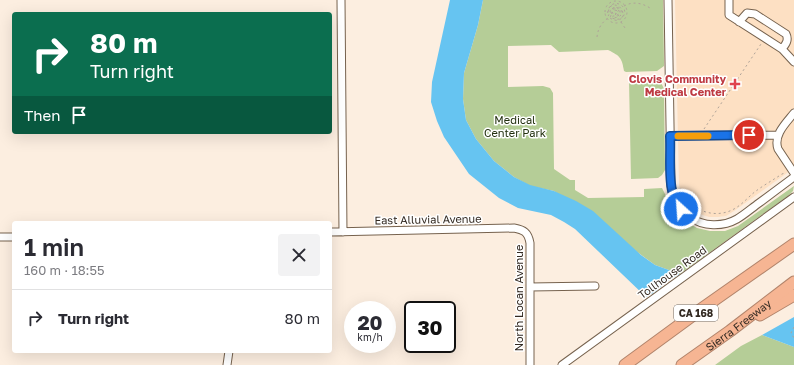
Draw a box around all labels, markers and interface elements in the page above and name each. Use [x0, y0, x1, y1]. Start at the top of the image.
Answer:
text: 80 m [90, 26, 158, 59]
icon: right [24, 28, 76, 80]
text: Turn right [90, 60, 174, 82]
place label: Clovis Community Medical Center [629, 72, 727, 98]
marker: Clovis Community Medical Center [729, 78, 741, 90]
icon: arrive [68, 104, 90, 126]
text: Then [24, 106, 60, 124]
park label: Medical Center Park [484, 113, 546, 139]
pin [732, 118, 766, 152]
icon: arrive [738, 124, 760, 146]
position arrow [660, 188, 702, 230]
street label: East Alluvial Avenue [374, 212, 482, 226]
text: 1 min [24, 232, 84, 261]
button: close [278, 234, 320, 276]
street label: Tollhouse Road [635, 243, 709, 301]
street label: North Locan Avenue [512, 245, 525, 351]
text: 160 m · 18:55 [24, 262, 105, 278]
street label: Sierra Freeway [703, 296, 773, 353]
speed limit sign: 30 [404, 301, 456, 353]
road number: CA 168 [674, 305, 718, 321]
icon: right [24, 307, 46, 329]
text: Turn right [58, 309, 129, 327]
text: 80 m [285, 309, 320, 327]
text: 20 [357, 310, 383, 334]
text: km/h [357, 331, 383, 343]

